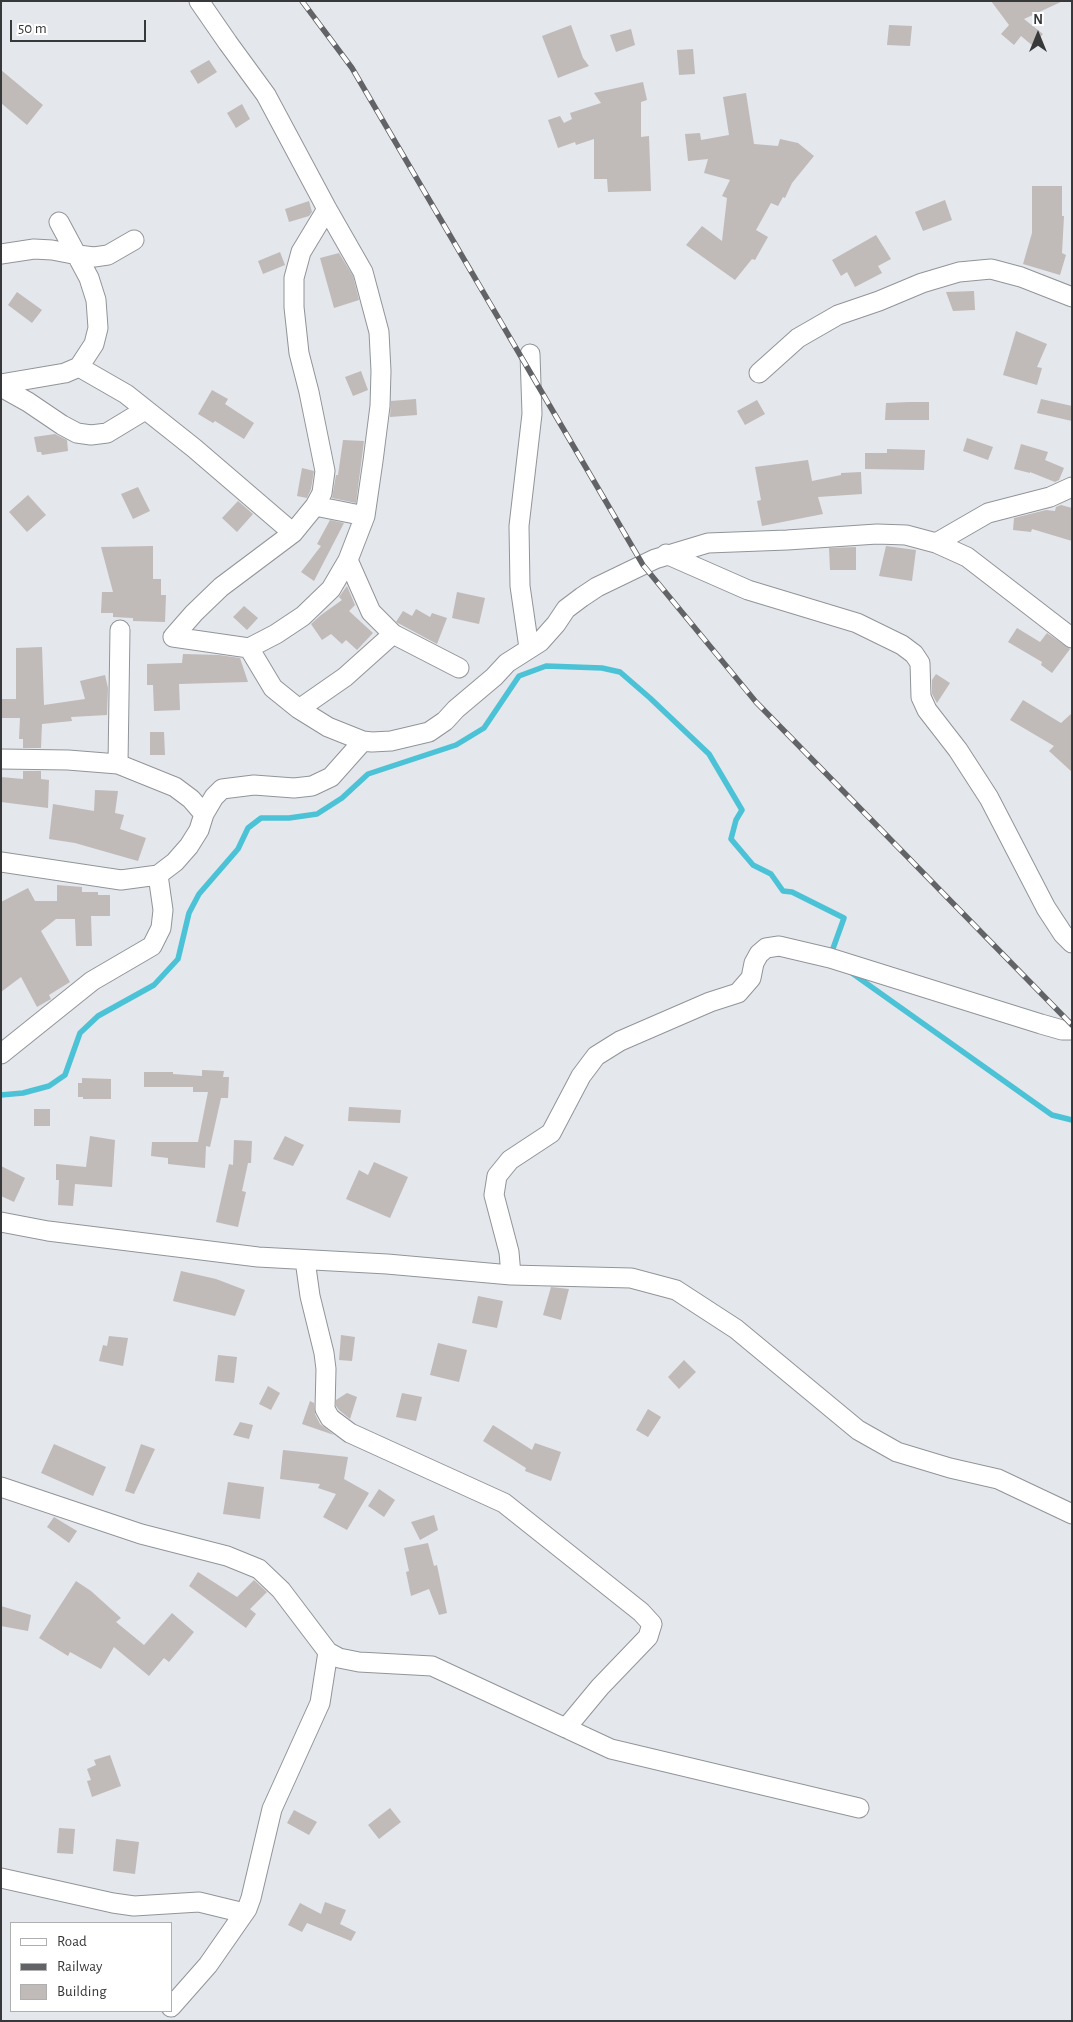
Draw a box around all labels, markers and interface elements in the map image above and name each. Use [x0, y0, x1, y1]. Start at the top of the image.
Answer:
scale bar [12, 10, 149, 42]
north arrow [1013, 10, 1063, 60]
text: N [1033, 13, 1043, 27]
text: 50 m [18, 21, 47, 36]
legend [10, 1922, 172, 2012]
text: Road [57, 1934, 87, 1949]
text: Railway [57, 1959, 102, 1974]
text: Building [57, 1984, 107, 1999]

